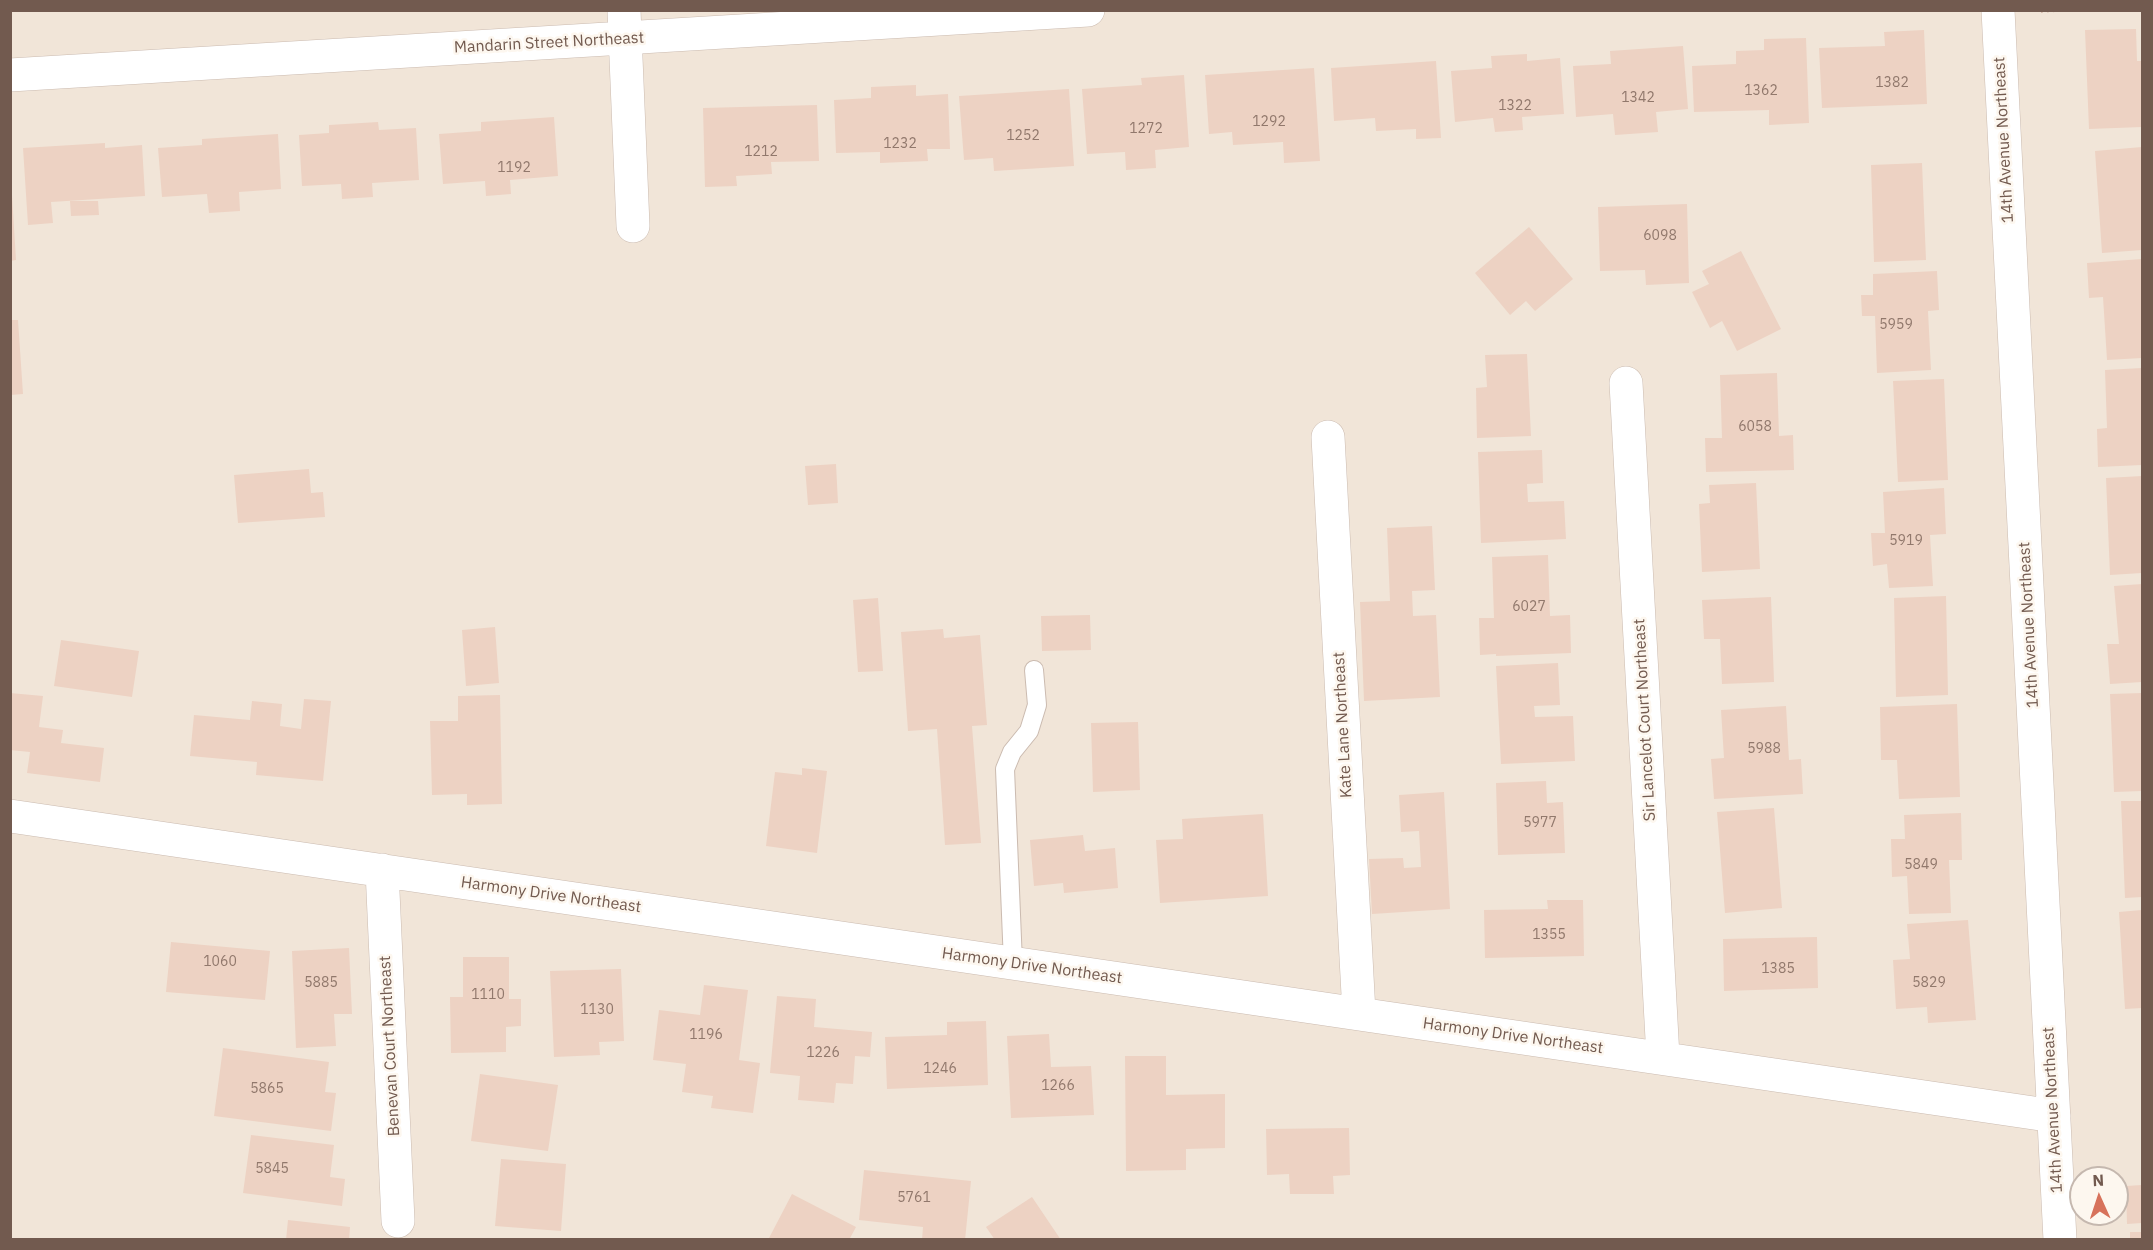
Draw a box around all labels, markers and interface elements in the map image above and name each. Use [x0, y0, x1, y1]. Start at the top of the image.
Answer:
street label: Mandarin Street Northeast [453, 28, 645, 58]
street label: 14th Avenue Northeast [1990, 56, 2018, 224]
house number: 1382 [1875, 75, 1909, 91]
house number: 1362 [1744, 83, 1778, 99]
house number: 1342 [1621, 90, 1655, 106]
house number: 1322 [1498, 98, 1532, 114]
house number: 1292 [1252, 114, 1286, 130]
house number: 1272 [1129, 121, 1163, 137]
house number: 1252 [1006, 128, 1040, 144]
house number: 1232 [883, 136, 917, 152]
house number: 1212 [744, 144, 778, 160]
house number: 1192 [497, 160, 531, 176]
house number: 6098 [1643, 228, 1677, 244]
house number: 5959 [1879, 317, 1913, 333]
house number: 6058 [1738, 419, 1772, 435]
house number: 5919 [1889, 533, 1923, 549]
street label: 14th Avenue Northeast [2015, 541, 2043, 709]
house number: 6027 [1512, 599, 1546, 615]
street label: Sir Lancelot Court Northeast [1630, 618, 1660, 822]
street label: Kate Lane Northeast [1330, 651, 1356, 799]
house number: 5988 [1747, 741, 1781, 757]
house number: 5977 [1523, 815, 1557, 831]
house number: 5849 [1904, 857, 1938, 873]
street label: Harmony Drive Northeast [460, 873, 642, 917]
house number: 1355 [1532, 927, 1566, 943]
street label: Harmony Drive Northeast [941, 944, 1123, 988]
house number: 1060 [203, 954, 237, 970]
street label: Benevan Court Northeast [376, 955, 404, 1137]
house number: 1385 [1761, 961, 1795, 977]
house number: 5885 [304, 975, 338, 991]
house number: 5829 [1912, 975, 1946, 991]
house number: 1110 [471, 987, 505, 1003]
house number: 1130 [580, 1002, 614, 1018]
street label: Harmony Drive Northeast [1422, 1014, 1604, 1058]
street label: 14th Avenue Northeast [2039, 1026, 2067, 1194]
house number: 1196 [689, 1027, 723, 1043]
house number: 1226 [806, 1045, 840, 1061]
house number: 1246 [923, 1061, 957, 1077]
house number: 1266 [1041, 1078, 1075, 1094]
house number: 5865 [250, 1081, 284, 1097]
house number: 5845 [255, 1161, 289, 1177]
north arrow [2069, 1166, 2129, 1226]
text: N [2092, 1170, 2104, 1190]
house number: 5761 [897, 1190, 931, 1206]

